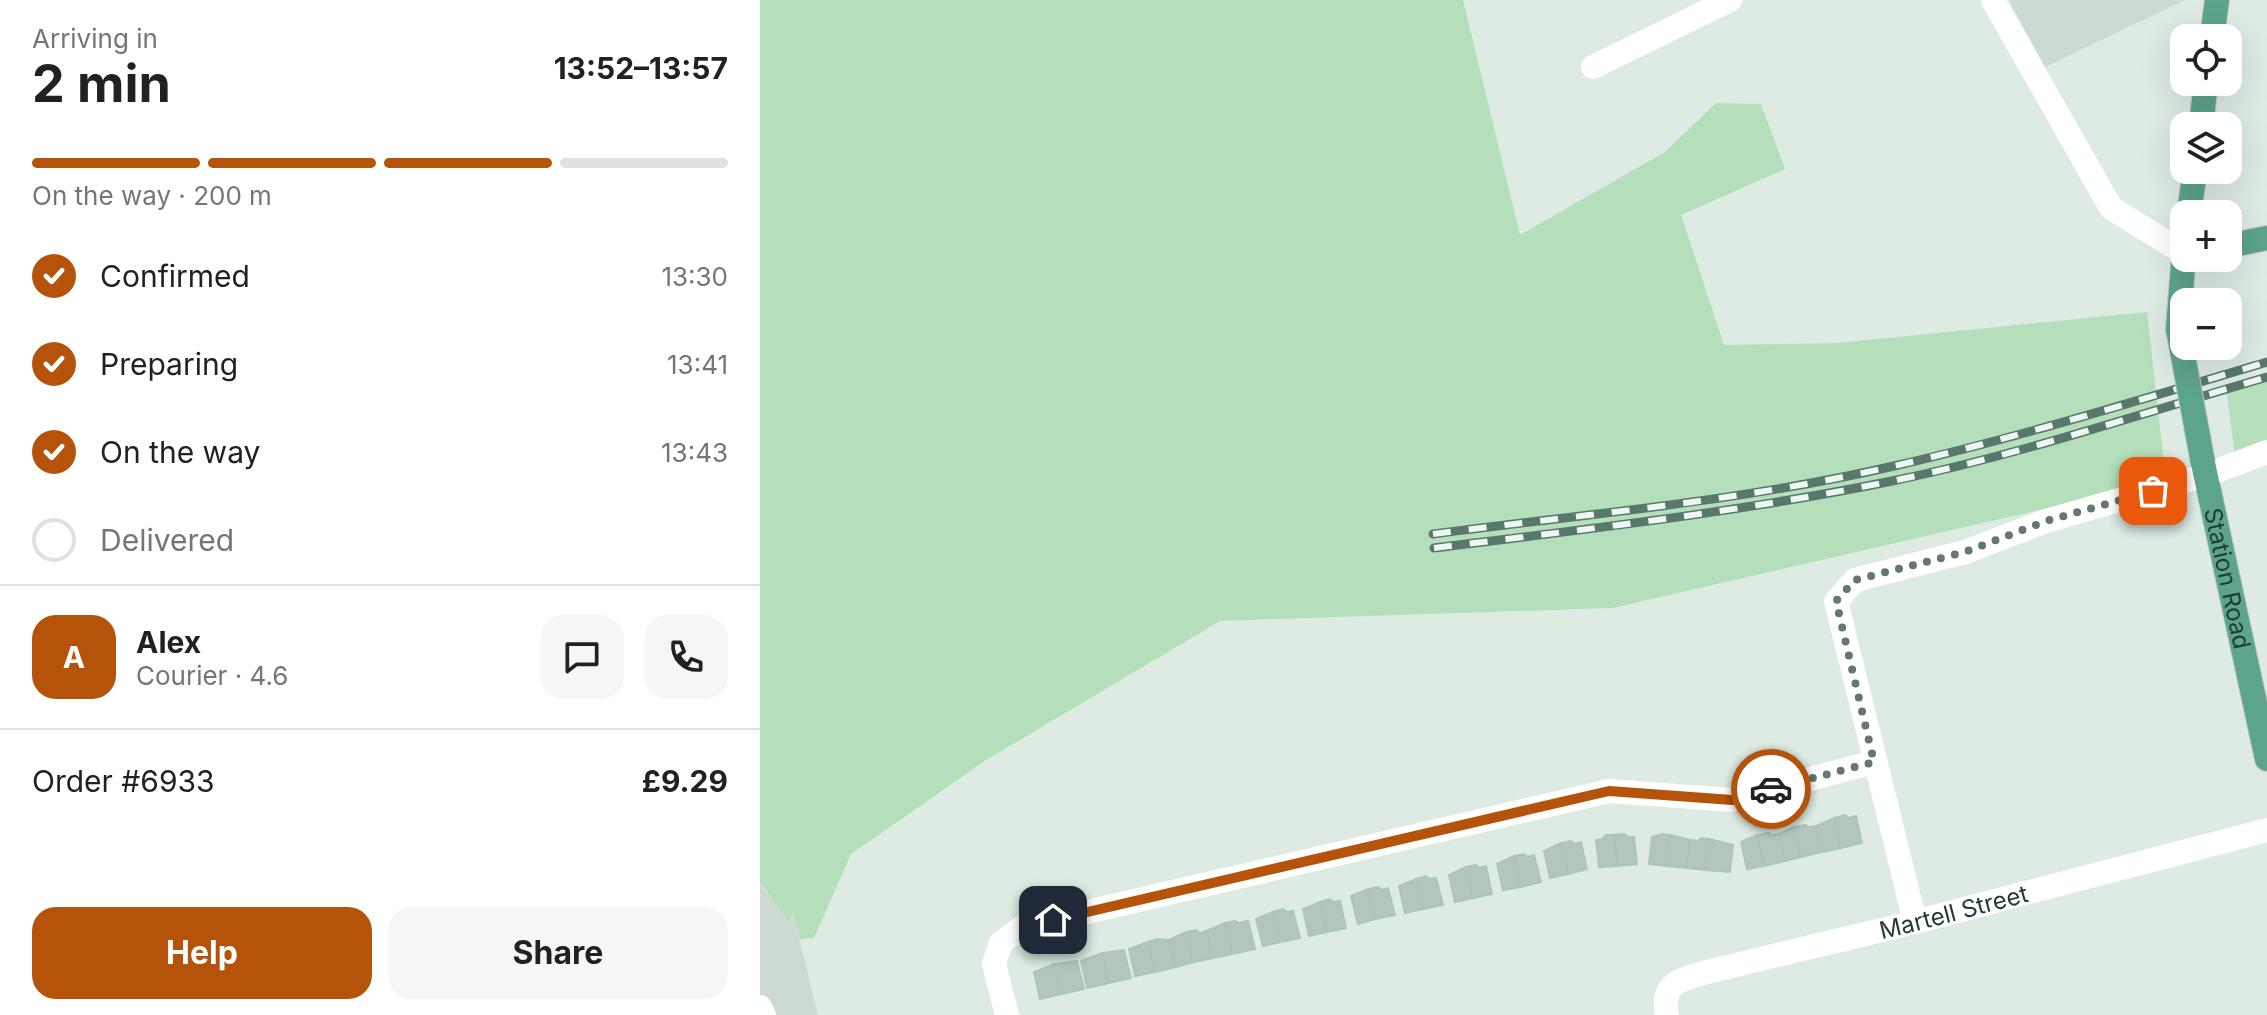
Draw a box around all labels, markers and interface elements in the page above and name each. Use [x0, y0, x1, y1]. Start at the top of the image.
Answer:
text: Arriving in [32, 23, 158, 54]
map controls [2170, 24, 2242, 360]
button: locate [2170, 24, 2242, 96]
text: 13:52–13:57 [554, 50, 728, 86]
text: 2 min [32, 52, 171, 115]
button: layers [2170, 112, 2242, 184]
text: On the way · 200 m [32, 180, 272, 211]
button: + [2170, 200, 2242, 272]
icon: check [32, 254, 76, 298]
text: Confirmed [100, 258, 250, 294]
text: 13:30 [661, 261, 728, 292]
button: − [2170, 288, 2242, 360]
icon: check [32, 342, 76, 386]
text: Preparing [100, 346, 238, 382]
text: 13:41 [667, 349, 728, 380]
icon: check [32, 430, 76, 474]
text: On the way [100, 434, 260, 470]
text: 13:43 [661, 437, 728, 468]
pin [2119, 457, 2187, 525]
icon: bag [2131, 469, 2175, 513]
street label: Station Road [2199, 505, 2257, 652]
text: Delivered [100, 522, 234, 558]
button: chat [540, 615, 624, 699]
button: phone [644, 615, 728, 699]
text: Alex [136, 624, 201, 660]
text: A [63, 639, 85, 675]
text: Courier · 4.6 [136, 660, 288, 691]
courier [1731, 749, 1811, 829]
text: Order #6933 [32, 763, 215, 799]
text: £9.29 [642, 763, 728, 799]
icon: car [1749, 767, 1793, 811]
street label: Martell Street [1876, 879, 2031, 945]
pin [1019, 886, 1087, 954]
icon: home [1031, 898, 1075, 942]
button: Help [32, 907, 372, 999]
button: Share [388, 907, 728, 999]

